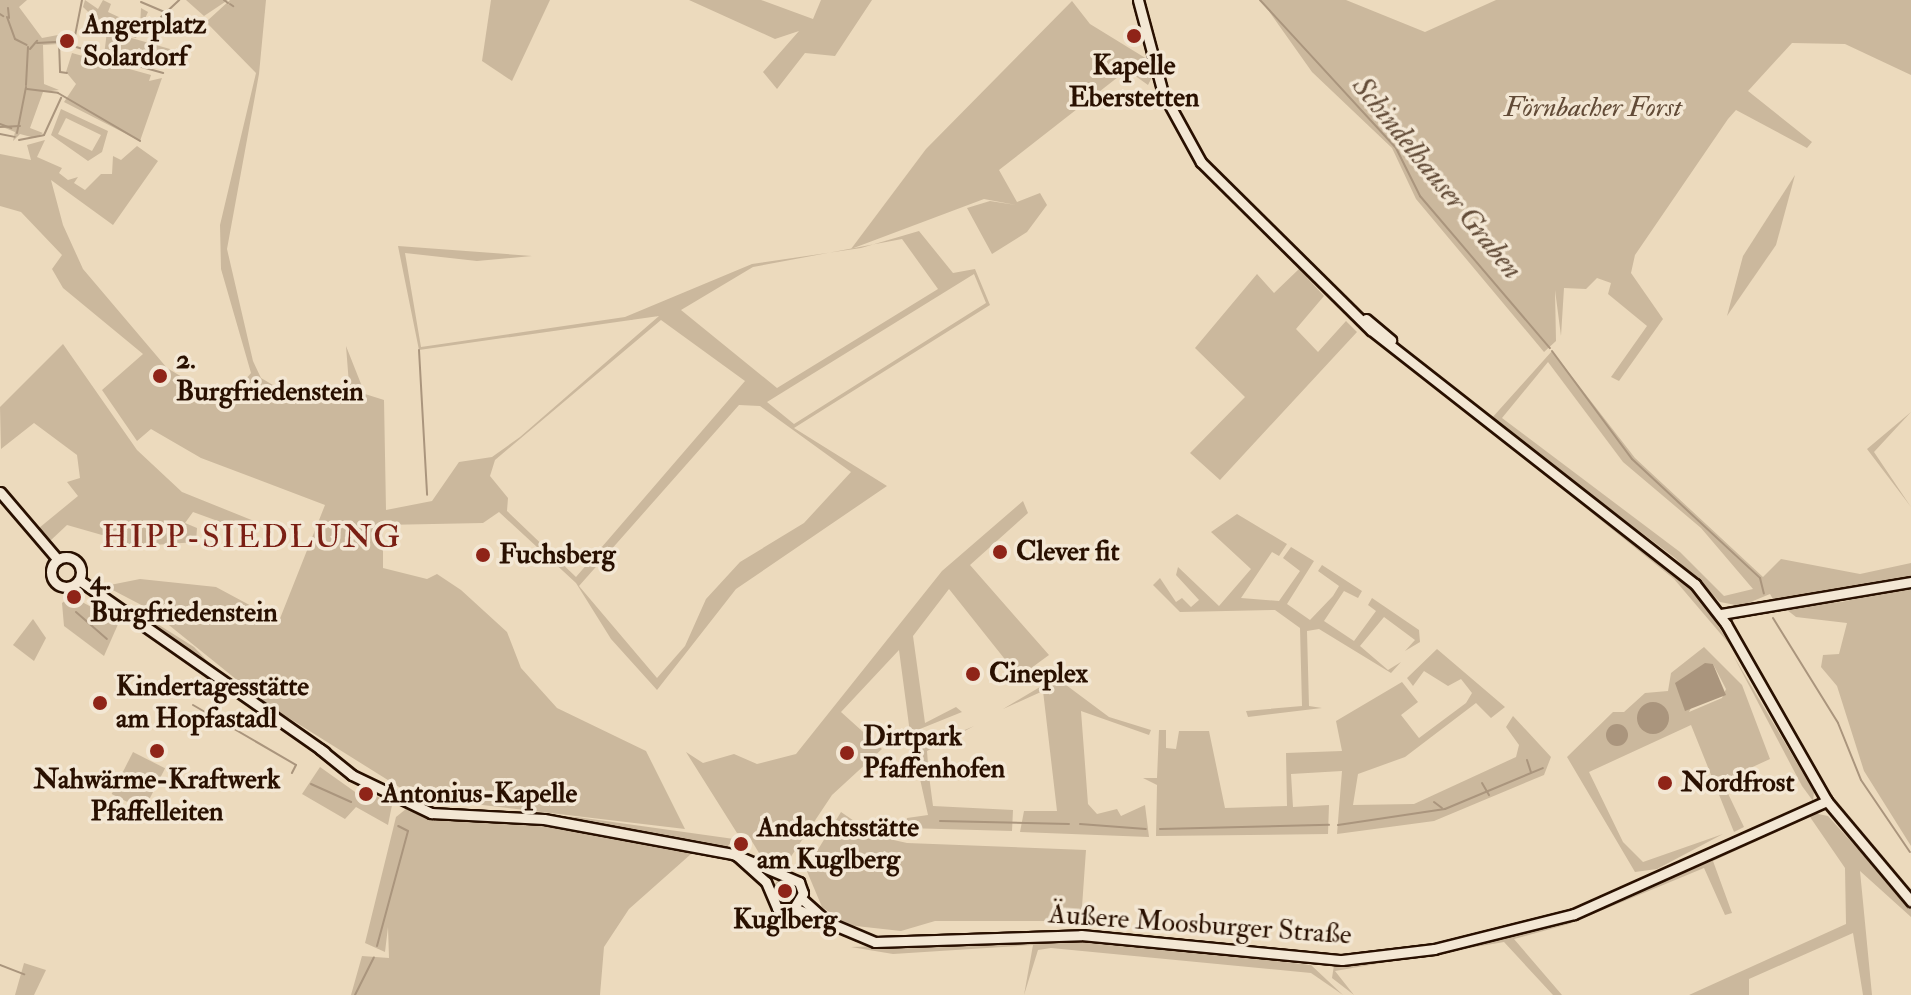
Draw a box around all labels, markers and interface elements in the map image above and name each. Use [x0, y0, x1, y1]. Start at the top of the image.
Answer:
place label: Angerplatz Solardorf [83, 8, 206, 74]
marker: Kapelle Eberstetten [1125, 27, 1143, 45]
marker: Angerplatz Solardorf [58, 32, 76, 50]
place label: Kapelle Eberstetten [1069, 49, 1199, 115]
water label: Schindelhauser Graben [1344, 69, 1530, 287]
park label: Förnbacher Forst [1504, 91, 1682, 125]
place label: 2. Burgfriedenstein [176, 343, 364, 409]
marker: 2. Burgfriedenstein [151, 367, 169, 385]
district label: HIPP-SIEDLUNG [102, 518, 402, 556]
place label: Clever fit [1016, 535, 1120, 569]
place label: Fuchsberg [499, 538, 616, 572]
marker: Clever fit [991, 543, 1009, 561]
marker: Fuchsberg [474, 546, 492, 564]
place label: 4. Burgfriedenstein [90, 564, 278, 630]
marker: 4. Burgfriedenstein [65, 588, 83, 606]
place label: Cineplex [989, 657, 1088, 691]
marker: Cineplex [964, 665, 982, 683]
place label: Kindertagesstätte am Hopfastadl [116, 670, 309, 736]
marker: Kindertagesstätte am Hopfastadl [91, 694, 109, 712]
place label: Dirtpark Pfaffenhofen [863, 720, 1005, 786]
marker: Nahwärme-Kraftwerk Pfaffelleiten [148, 742, 166, 760]
marker: Dirtpark Pfaffenhofen [838, 744, 856, 762]
place label: Nahwärme-Kraftwerk Pfaffelleiten [34, 763, 280, 829]
place label: Nordfrost [1681, 766, 1795, 800]
marker: Nordfrost [1656, 774, 1674, 792]
place label: Antonius-Kapelle [382, 777, 577, 811]
marker: Antonius-Kapelle [357, 785, 375, 803]
place label: Andachtsstätte am Kuglberg [757, 811, 919, 877]
marker: Andachtsstätte am Kuglberg [732, 835, 750, 853]
marker: Kuglberg [776, 882, 794, 900]
street label: Äußere Moosburger Straße [1047, 898, 1353, 952]
place label: Kuglberg [733, 903, 837, 937]

